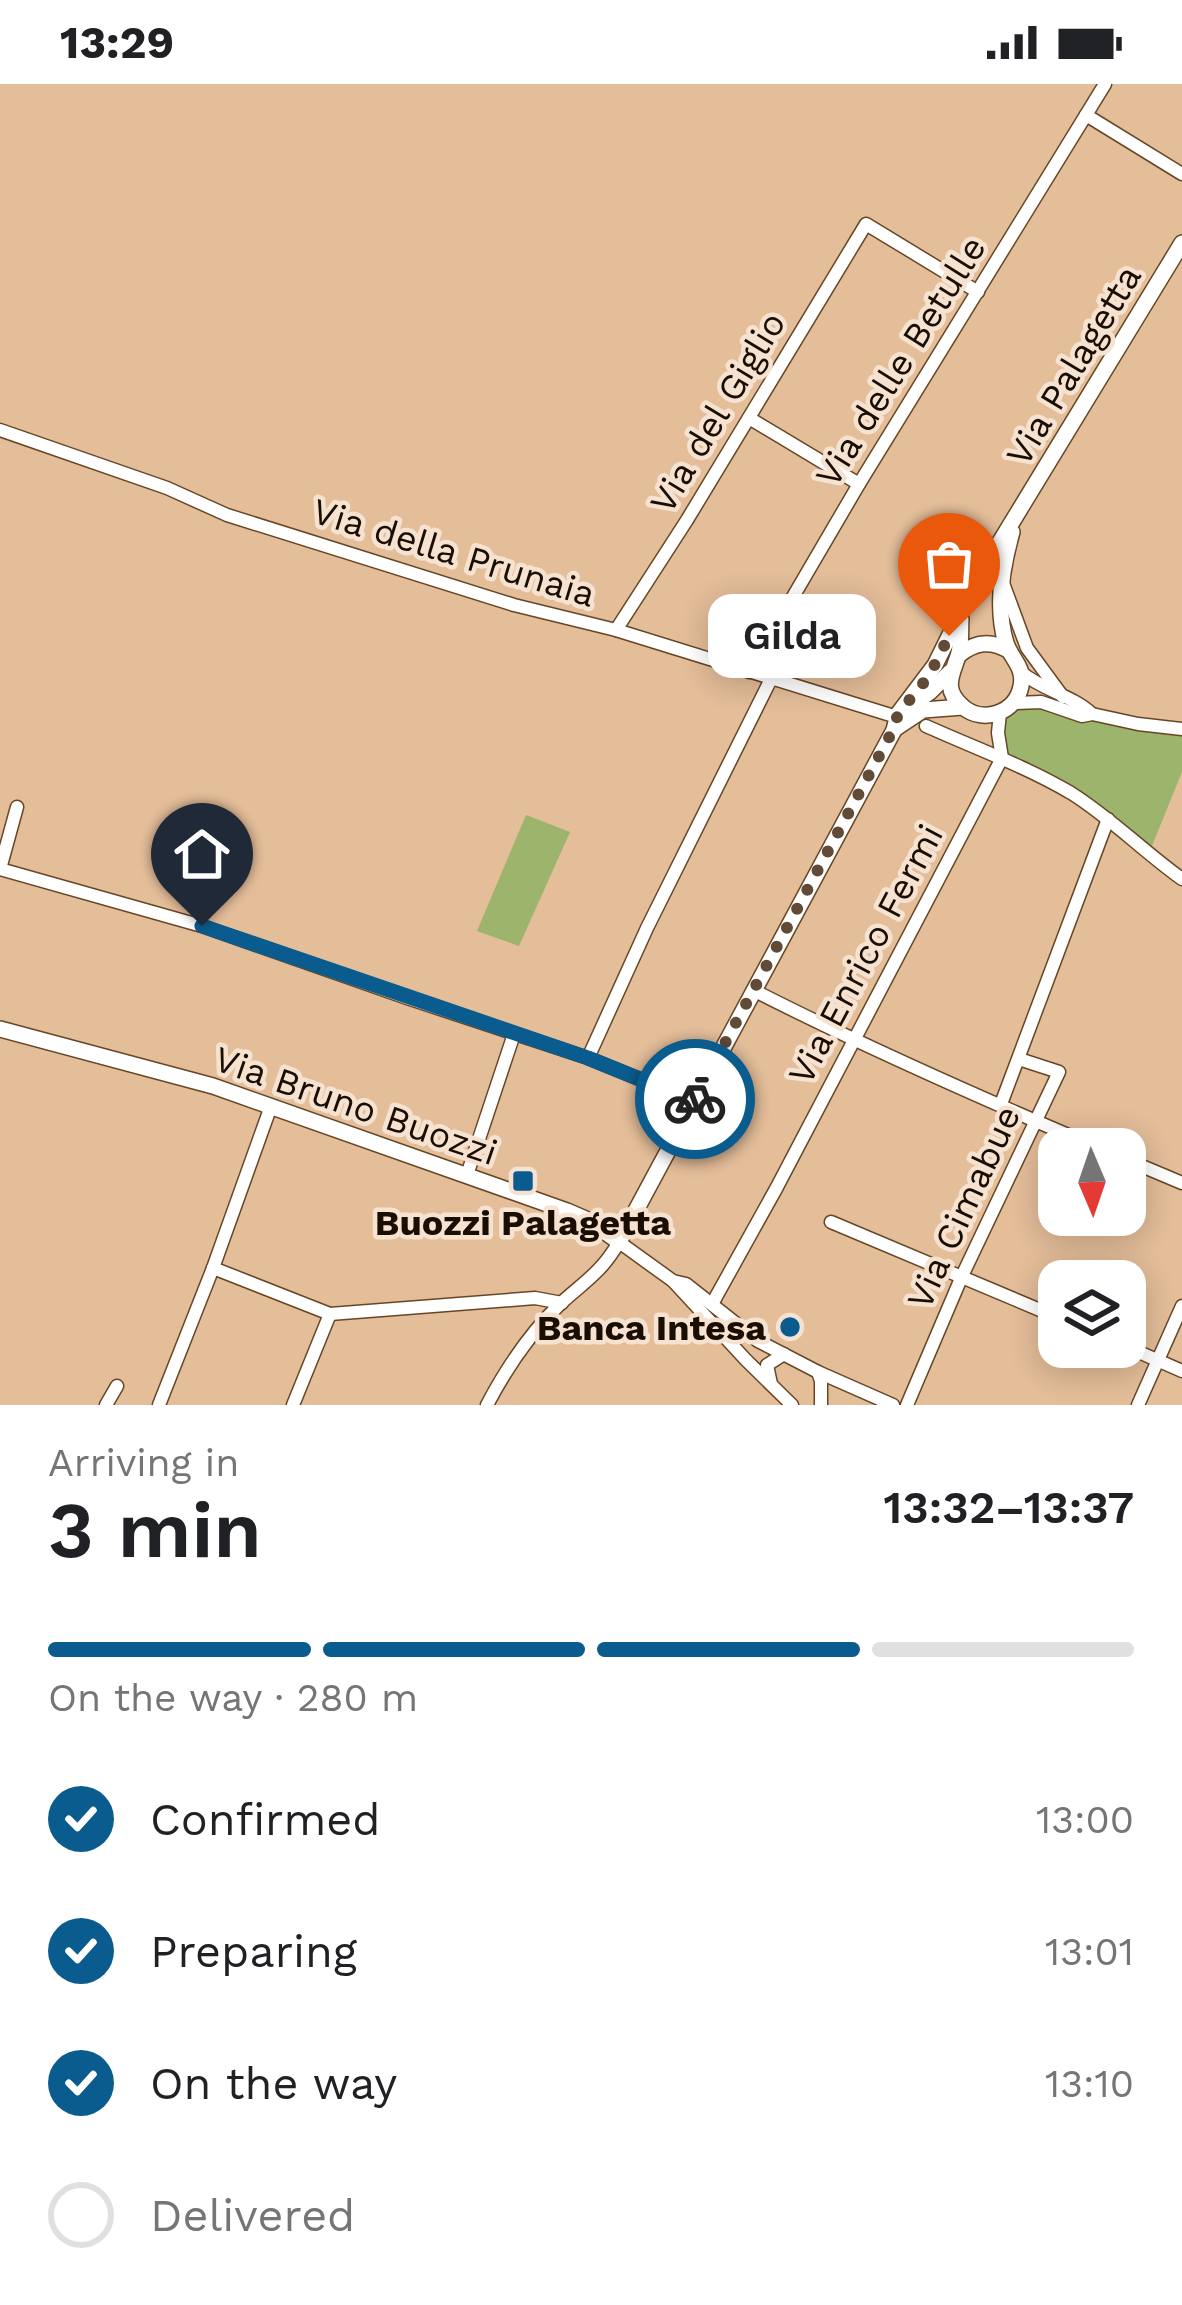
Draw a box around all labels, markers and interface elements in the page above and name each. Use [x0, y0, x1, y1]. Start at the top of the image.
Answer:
text: 13:29 [60, 16, 174, 69]
street label: Via delle Betulle [807, 229, 995, 494]
street label: Via Palagetta [998, 258, 1150, 473]
street label: Via del Giglio [641, 304, 794, 521]
street label: Via della Prunaia [307, 490, 600, 616]
pin [898, 513, 1000, 636]
icon: bag [916, 531, 982, 597]
callout: Gilda [709, 594, 877, 678]
text: Gilda [743, 613, 841, 658]
pin [151, 803, 253, 926]
street label: Via Enrico Fermi [780, 818, 952, 1091]
icon: home [169, 821, 235, 887]
street label: Via Bruno Buozzi [209, 1038, 503, 1174]
courier [635, 1039, 755, 1159]
icon: bike [662, 1066, 728, 1132]
street label: Via Cimabue [899, 1099, 1029, 1316]
north arrow [1038, 1128, 1146, 1236]
map controls [1038, 1128, 1146, 1368]
marker: Buozzi Palagetta [510, 1168, 536, 1194]
place label: Buozzi Palagetta [375, 1202, 671, 1244]
button: layers [1038, 1260, 1146, 1368]
place label: Banca Intesa [537, 1307, 766, 1349]
marker: Banca Intesa [777, 1314, 803, 1340]
text: Arriving in [48, 1440, 239, 1485]
text: 13:32–13:37 [884, 1481, 1134, 1534]
text: 3 min [48, 1484, 262, 1576]
text: On the way · 280 m [48, 1675, 418, 1720]
icon: check [48, 1786, 114, 1852]
text: Confirmed [150, 1793, 381, 1846]
text: 13:00 [1036, 1797, 1134, 1842]
icon: check [48, 1918, 114, 1984]
text: Preparing [150, 1925, 357, 1978]
text: 13:01 [1045, 1929, 1134, 1974]
icon: check [48, 2050, 114, 2116]
text: On the way [150, 2057, 397, 2110]
text: 13:10 [1045, 2061, 1134, 2106]
text: Delivered [150, 2189, 355, 2242]

